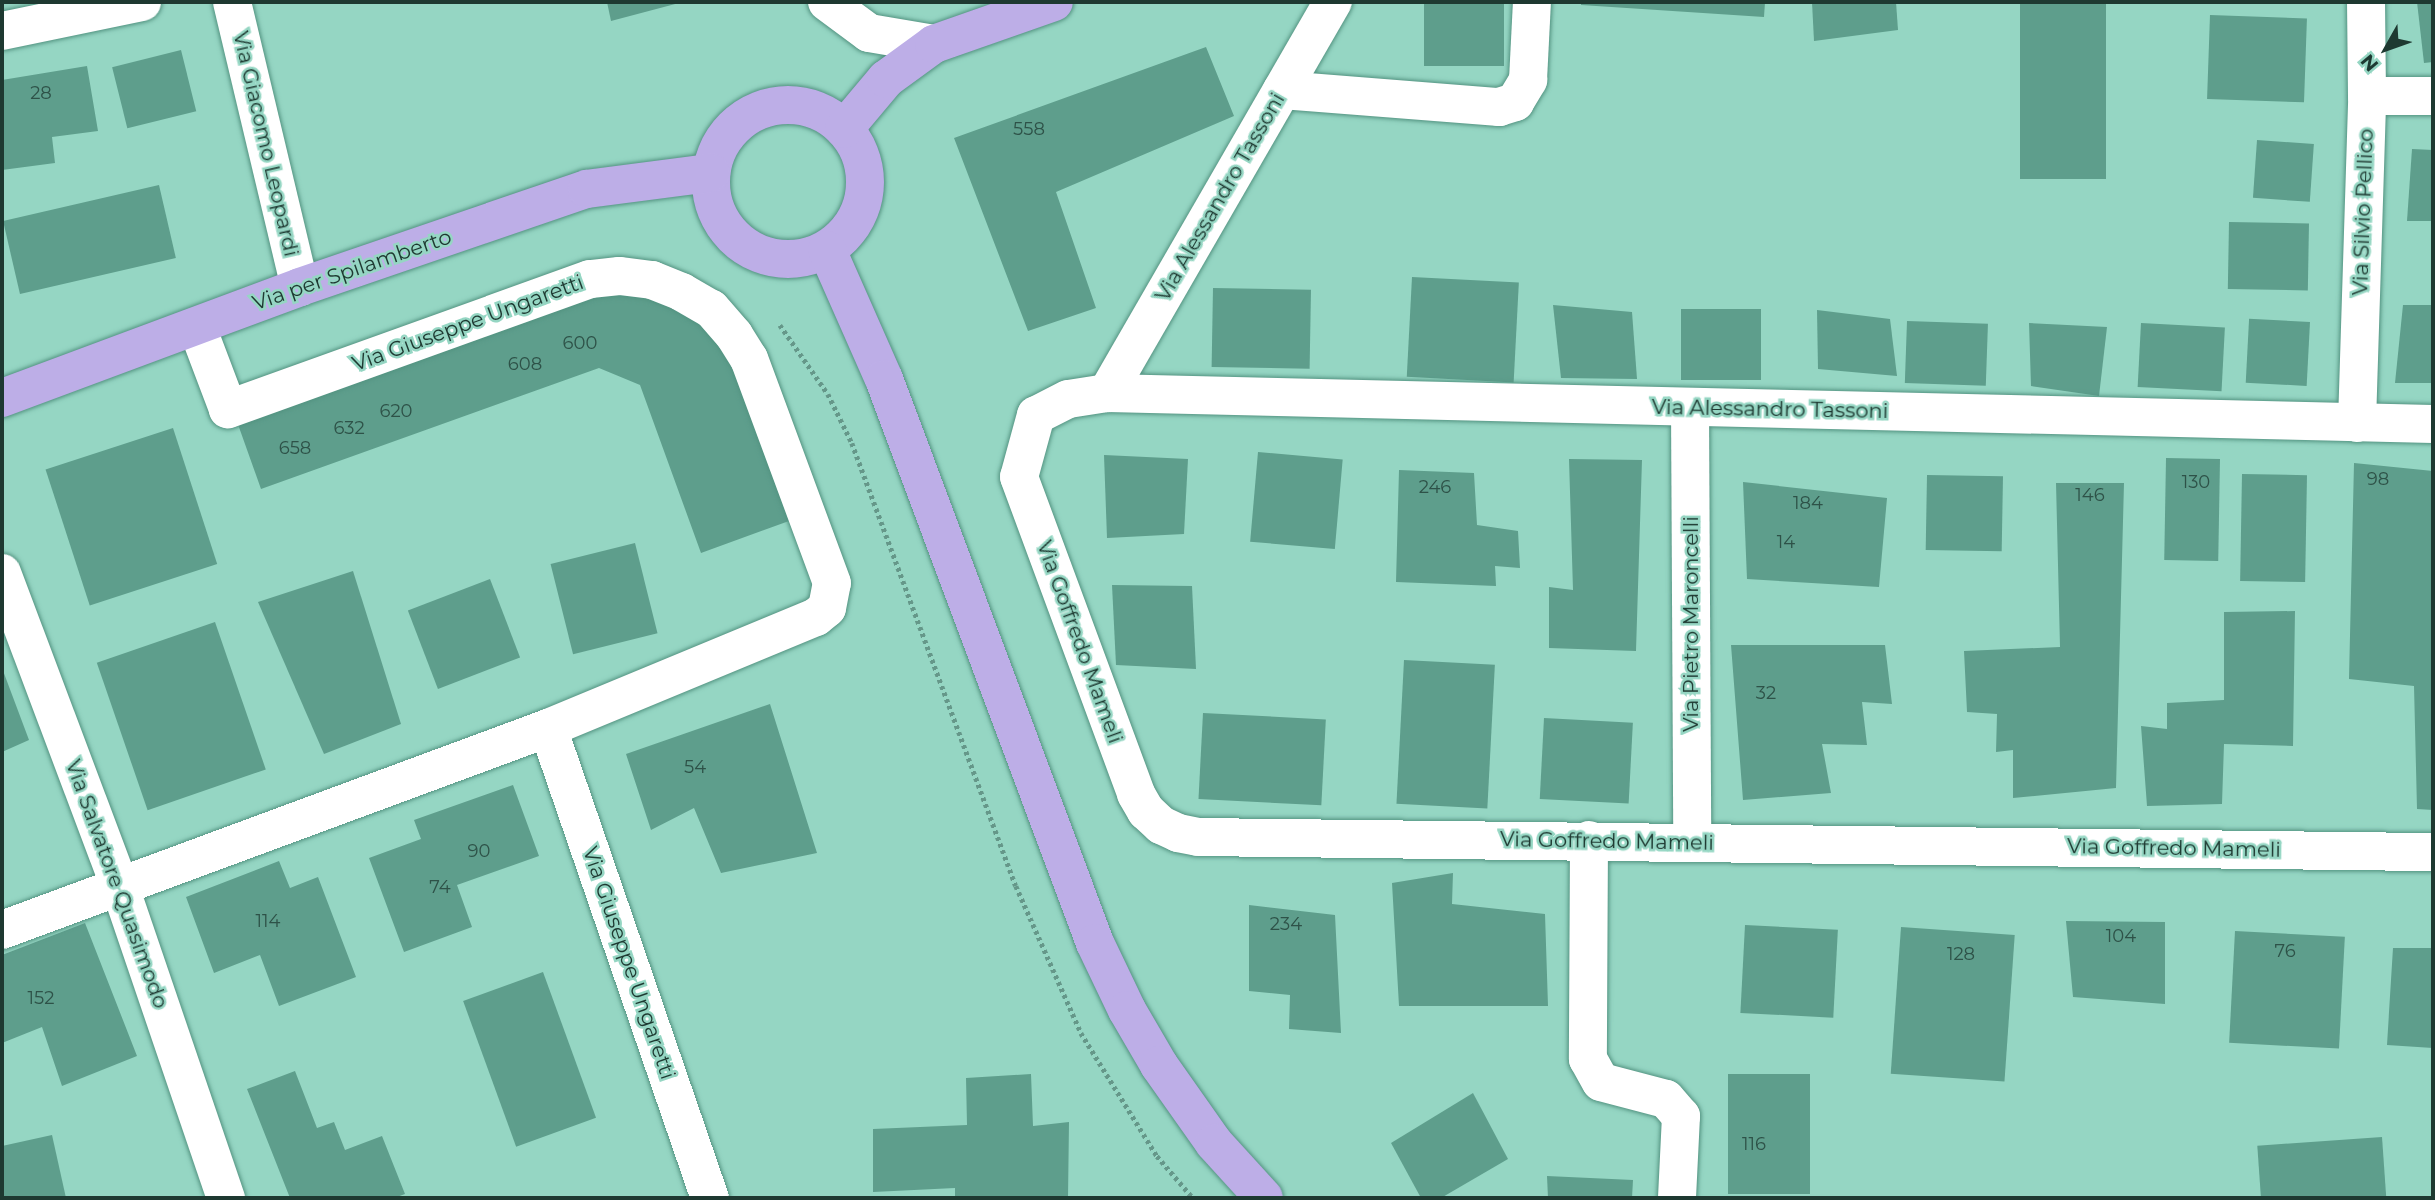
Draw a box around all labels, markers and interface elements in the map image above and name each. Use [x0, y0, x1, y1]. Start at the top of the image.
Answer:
north arrow [2351, 14, 2421, 84]
street label: Via Giacomo Leopardi [228, 29, 304, 259]
text: N [2356, 50, 2383, 76]
house number: 28 [30, 82, 52, 104]
street label: Via Alessandro Tassoni [1150, 88, 1290, 306]
house number: 558 [1013, 118, 1045, 140]
street label: Via Silvio Pellico [2347, 128, 2379, 296]
street label: Via per Spilamberto [249, 224, 455, 316]
street label: Via Giuseppe Ungaretti [349, 269, 587, 377]
house number: 600 [563, 332, 597, 354]
house number: 608 [508, 353, 542, 375]
street label: Via Alessandro Tassoni [1651, 394, 1889, 424]
house number: 620 [379, 400, 413, 422]
house number: 632 [333, 417, 365, 439]
house number: 658 [279, 437, 311, 459]
house number: 98 [2367, 468, 2389, 490]
house number: 130 [2182, 471, 2210, 493]
house number: 246 [1419, 476, 1451, 498]
house number: 146 [2075, 484, 2105, 506]
house number: 184 [1793, 492, 1823, 514]
street label: Via Pietro Maroncelli [1678, 516, 1704, 732]
house number: 14 [1777, 531, 1795, 553]
street label: Via Goffredo Mameli [1032, 537, 1128, 747]
house number: 32 [1756, 682, 1776, 704]
street label: Via Salvatore Quasimodo [60, 756, 174, 1012]
house number: 54 [684, 756, 706, 778]
street label: Via Goffredo Mameli [1500, 827, 1714, 855]
street label: Via Goffredo Mameli [2067, 834, 2281, 862]
house number: 90 [468, 840, 490, 862]
street label: Via Giuseppe Ungaretti [577, 843, 681, 1083]
house number: 74 [429, 876, 451, 898]
house number: 114 [256, 910, 280, 932]
house number: 234 [1270, 913, 1302, 935]
house number: 104 [2106, 925, 2136, 947]
house number: 76 [2274, 940, 2296, 962]
house number: 128 [1947, 943, 1975, 965]
house number: 152 [28, 987, 54, 1009]
house number: 116 [1742, 1133, 1766, 1155]

